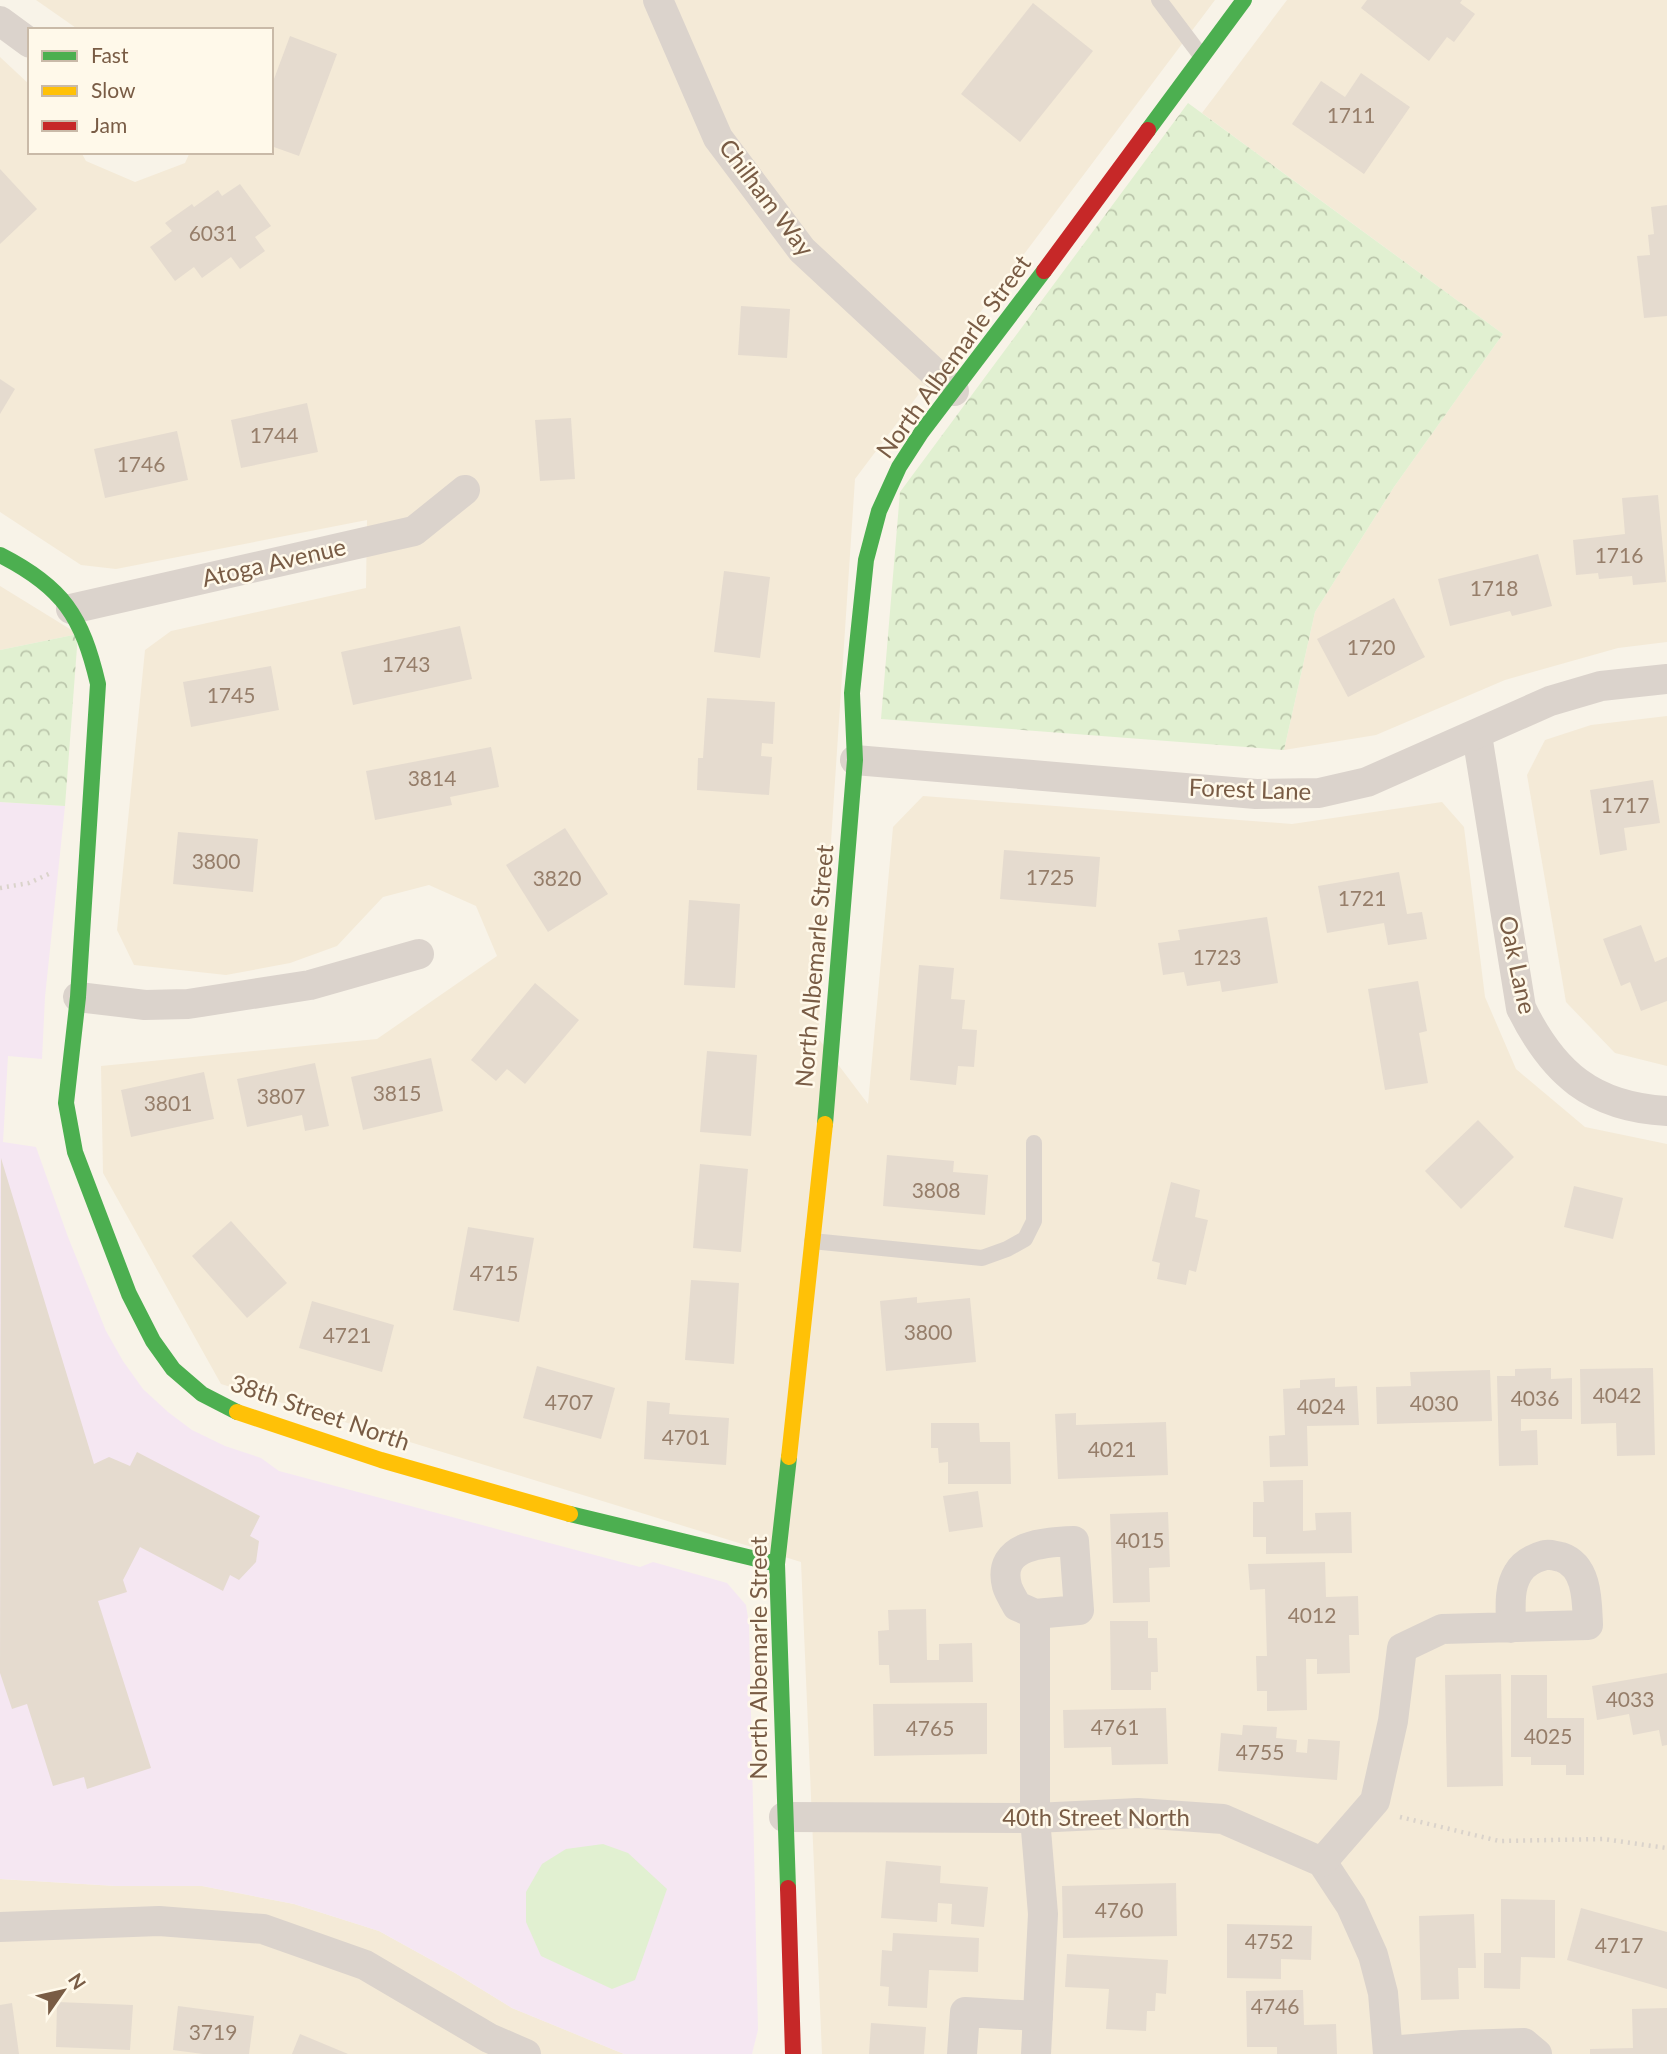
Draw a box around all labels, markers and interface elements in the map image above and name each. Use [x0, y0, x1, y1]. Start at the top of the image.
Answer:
legend [28, 28, 273, 154]
text: Fast [91, 42, 129, 67]
text: Slow [91, 77, 136, 102]
house number: 1711 [1327, 102, 1375, 127]
text: Jam [91, 112, 127, 137]
street label: Chilham Way [714, 133, 821, 262]
house number: 6031 [189, 220, 237, 245]
street label: North Albemarle Street [869, 249, 1036, 463]
house number: 1744 [250, 422, 298, 447]
house number: 1746 [117, 451, 165, 476]
street label: Atoga Avenue [199, 531, 348, 592]
house number: 1716 [1595, 542, 1643, 567]
house number: 1718 [1470, 575, 1518, 600]
house number: 1720 [1347, 634, 1395, 659]
house number: 1743 [382, 651, 430, 676]
house number: 1745 [207, 682, 255, 707]
house number: 3814 [408, 765, 456, 790]
street label: Forest Lane [1188, 772, 1312, 805]
house number: 1717 [1601, 792, 1649, 817]
street label: North Albemarle Street [788, 843, 839, 1089]
house number: 3800 [192, 848, 240, 873]
house number: 1725 [1026, 864, 1074, 889]
house number: 3820 [533, 865, 581, 890]
house number: 1721 [1338, 885, 1386, 910]
street label: Oak Lane [1494, 913, 1543, 1016]
house number: 1723 [1193, 944, 1241, 969]
house number: 3815 [373, 1080, 421, 1105]
house number: 3807 [257, 1083, 305, 1108]
house number: 3801 [144, 1090, 192, 1115]
house number: 3808 [912, 1177, 960, 1202]
house number: 4715 [470, 1260, 518, 1285]
house number: 3800 [904, 1319, 952, 1344]
house number: 4721 [323, 1322, 371, 1347]
street label: 38th Street North [227, 1367, 414, 1456]
house number: 4042 [1593, 1382, 1641, 1407]
house number: 4036 [1511, 1385, 1559, 1410]
house number: 4707 [545, 1389, 593, 1414]
house number: 4030 [1410, 1390, 1458, 1415]
house number: 4024 [1297, 1393, 1345, 1418]
house number: 4701 [662, 1424, 710, 1449]
house number: 4021 [1088, 1436, 1136, 1461]
house number: 4015 [1116, 1527, 1164, 1552]
street label: North Albemarle Street [743, 1536, 772, 1780]
house number: 4012 [1288, 1602, 1336, 1627]
house number: 4033 [1606, 1686, 1654, 1711]
house number: 4761 [1091, 1714, 1139, 1739]
house number: 4765 [906, 1715, 954, 1740]
house number: 4025 [1524, 1723, 1572, 1748]
house number: 4755 [1236, 1739, 1284, 1764]
street label: 40th Street North [1002, 1802, 1190, 1831]
house number: 4760 [1095, 1897, 1143, 1922]
house number: 4752 [1245, 1928, 1293, 1953]
house number: 4717 [1595, 1932, 1643, 1957]
north arrow [28, 1956, 98, 2026]
text: N [64, 1969, 91, 1994]
house number: 4746 [1251, 1993, 1299, 2018]
house number: 3719 [189, 2019, 237, 2044]

